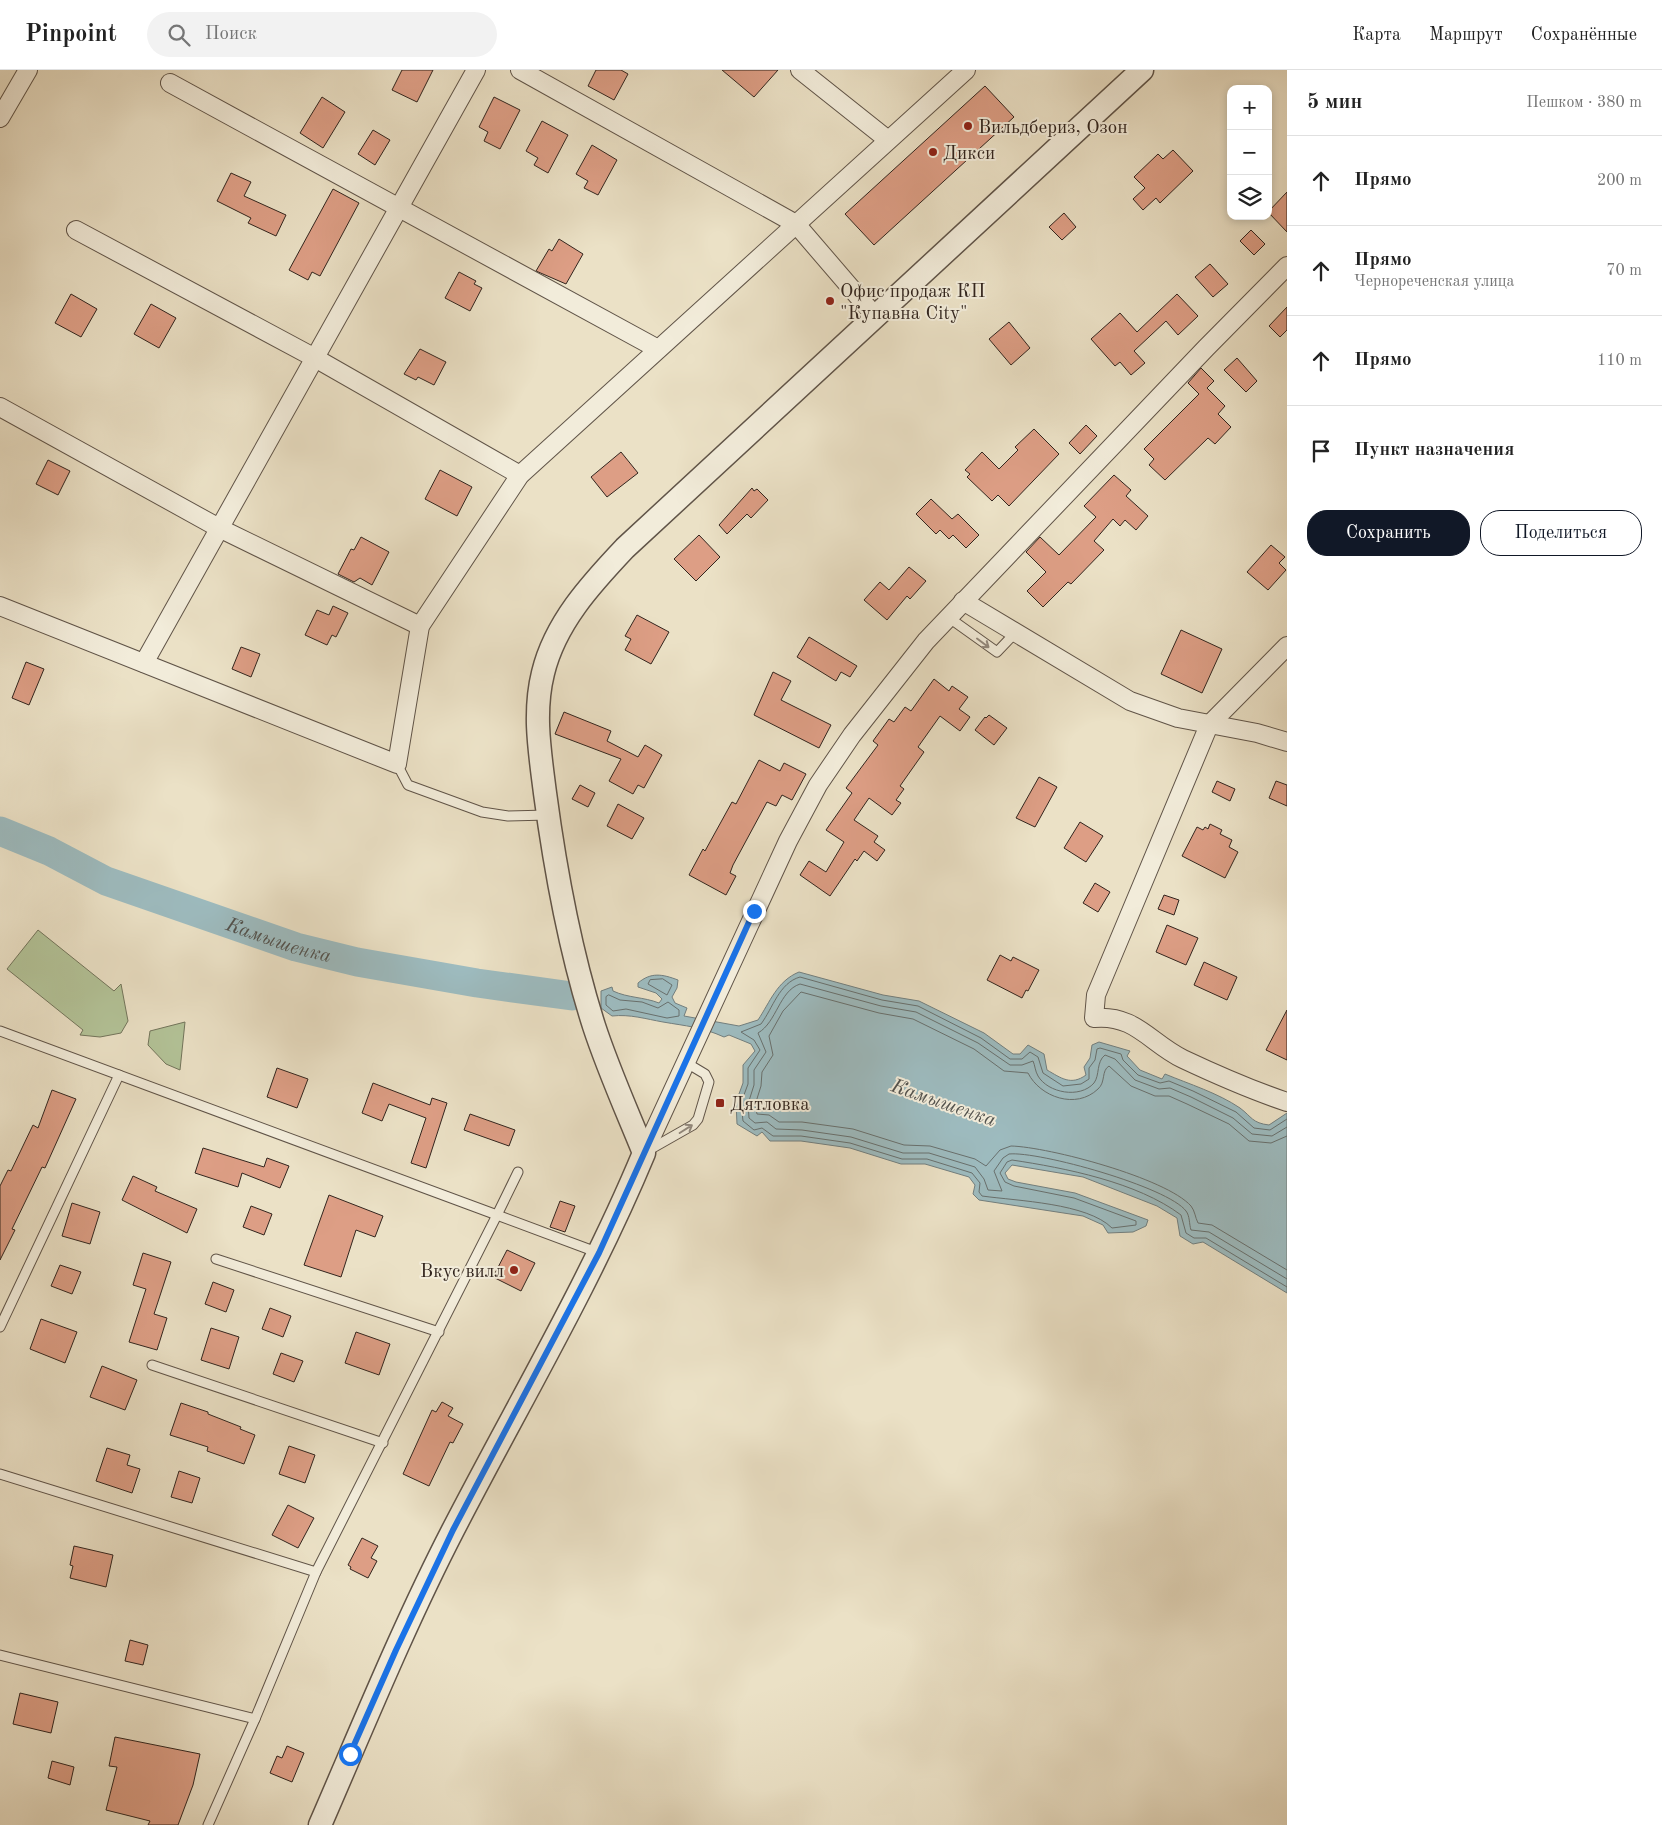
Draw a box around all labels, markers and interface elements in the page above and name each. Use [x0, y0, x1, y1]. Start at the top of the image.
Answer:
search box [147, 12, 497, 57]
icon: search [165, 21, 193, 49]
text: Pinpoint [25, 23, 117, 47]
text: Поиск [205, 25, 257, 44]
text: Карта [1352, 26, 1401, 44]
text: Маршрут [1429, 26, 1503, 44]
text: Сохранённые [1531, 26, 1637, 44]
map controls [1227, 85, 1272, 220]
button: + [1227, 85, 1272, 130]
text: 5 мин [1307, 92, 1362, 113]
text: Пешком · 380 m [1526, 95, 1642, 111]
place label: Вильдбериз, Озон [978, 119, 1128, 138]
marker: Вильдбериз, Озон [962, 120, 974, 132]
button: − [1227, 130, 1272, 175]
place label: Дикси [943, 145, 995, 164]
marker: Дикси [927, 146, 939, 158]
icon: ahead [1307, 167, 1335, 195]
text: Прямо [1354, 171, 1412, 190]
text: 200 m [1597, 173, 1642, 189]
button: layers [1227, 175, 1272, 220]
text: Прямо [1354, 251, 1412, 270]
icon: ahead [1307, 257, 1335, 285]
text: 70 m [1606, 263, 1642, 279]
text: Чернореченская улица [1354, 274, 1514, 290]
place label: Офис продаж КП "Купавна City" [840, 283, 985, 324]
marker: Офис продаж КП "Купавна City" [824, 295, 836, 307]
icon: ahead [1307, 347, 1335, 375]
text: Прямо [1354, 351, 1412, 370]
text: 110 m [1597, 353, 1642, 369]
icon: arrive [1307, 437, 1335, 465]
text: Пункт назначения [1354, 441, 1514, 460]
button: Сохранить [1307, 510, 1470, 556]
button: Поделиться [1480, 510, 1642, 556]
one-way arrow [976, 638, 990, 648]
route end [743, 900, 766, 923]
water label: Камышенка [222, 915, 333, 967]
water label: Камышенка [888, 1076, 998, 1131]
place label: Дятловка [730, 1096, 810, 1115]
marker: Дятловка [714, 1097, 726, 1109]
one-way arrow [679, 1123, 693, 1133]
place label: Вкус вилл [420, 1263, 504, 1282]
marker: Вкус вилл [508, 1264, 520, 1276]
route start [339, 1743, 362, 1766]

